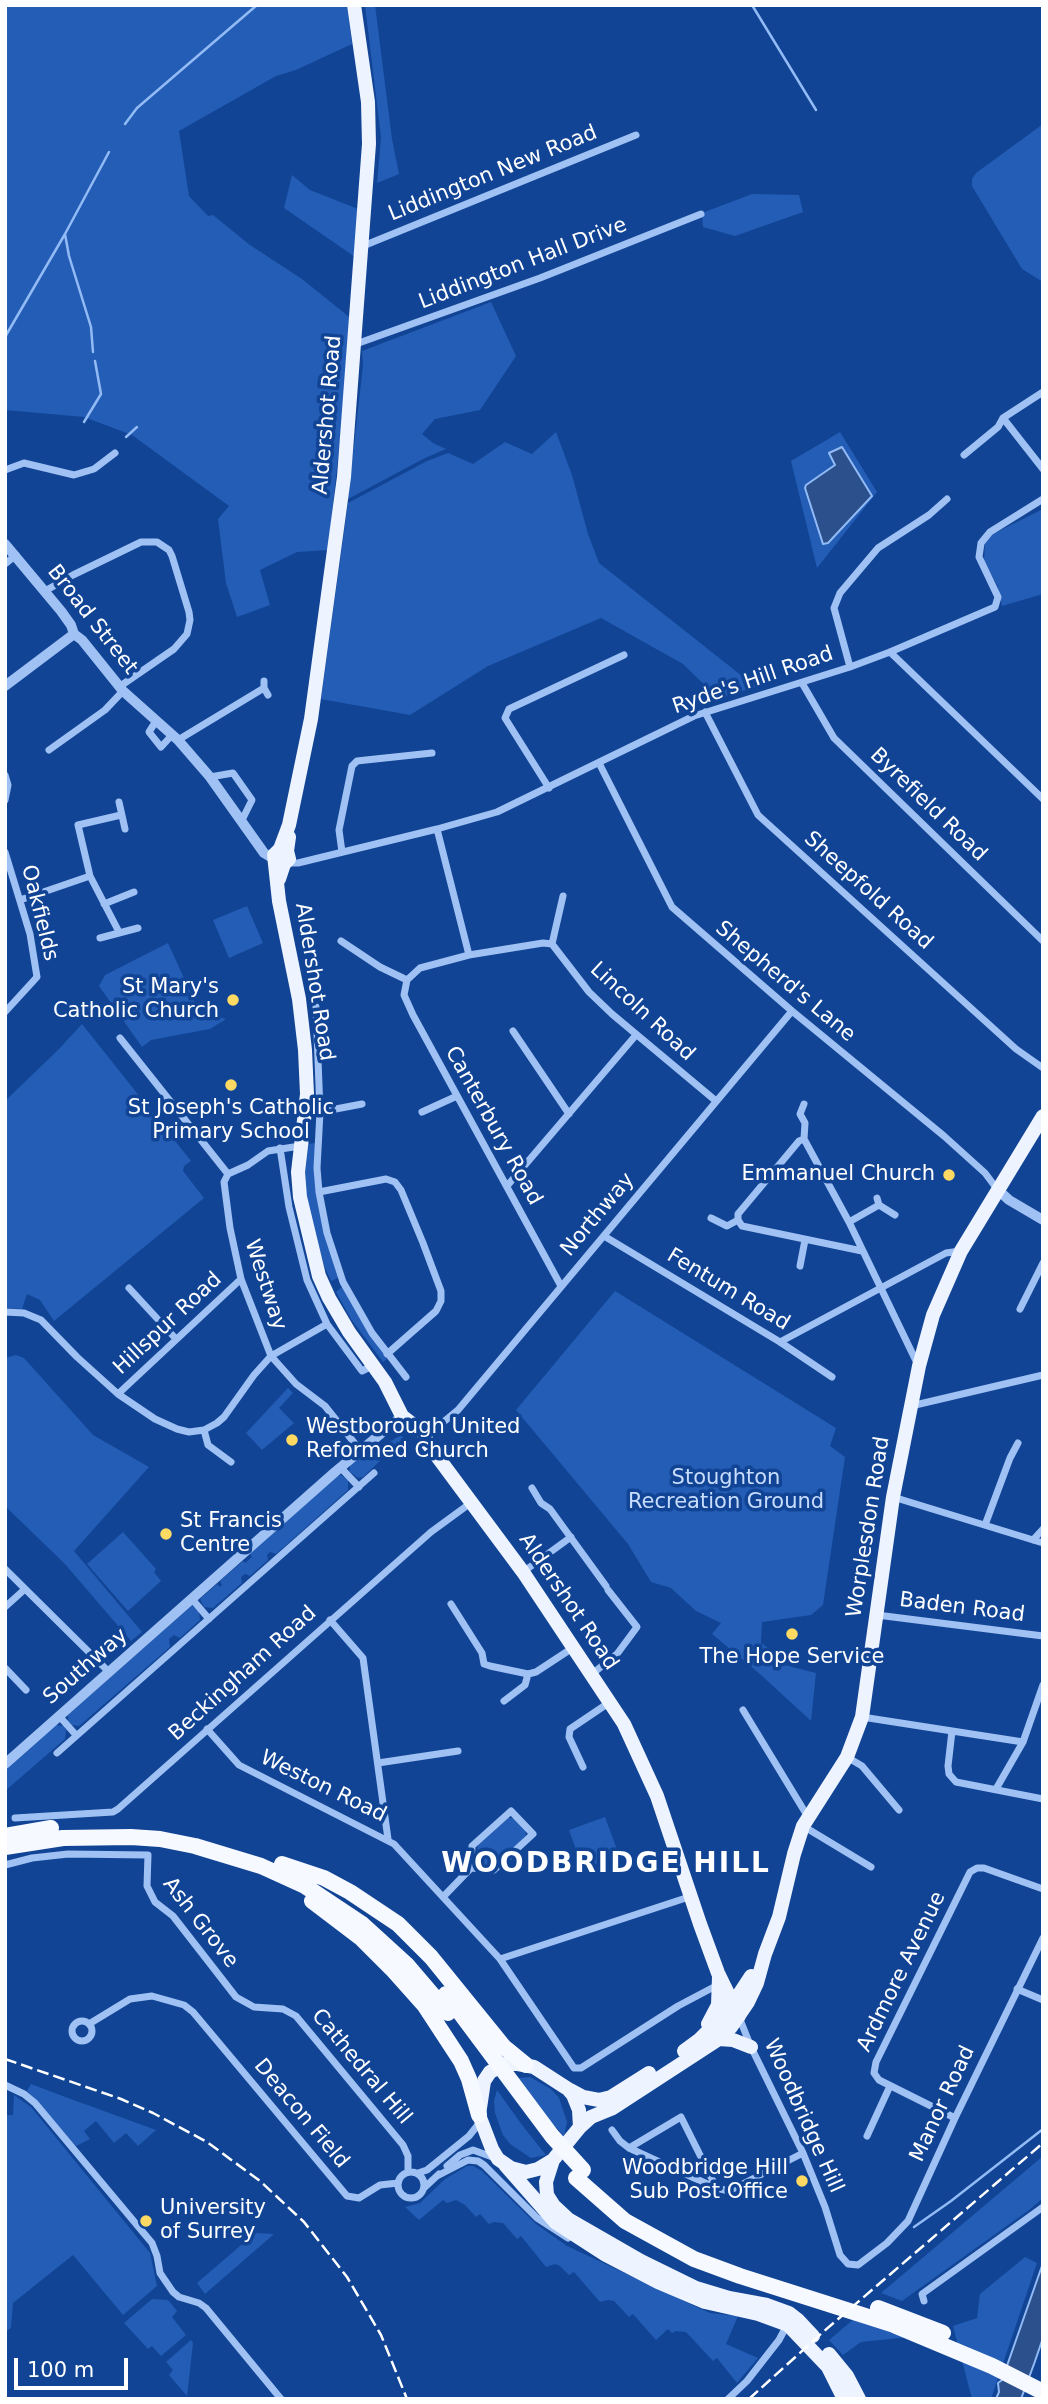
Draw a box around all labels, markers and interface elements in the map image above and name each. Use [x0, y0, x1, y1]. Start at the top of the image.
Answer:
street label: Liddington New Road [385, 121, 601, 227]
street label: Liddington Hall Drive [415, 213, 631, 315]
street label: Aldershot Road [308, 334, 348, 496]
street label: Broad Street [41, 560, 143, 680]
street label: Ryde's Hill Road [669, 642, 837, 720]
street label: Byrefield Road [864, 743, 992, 867]
street label: Sheepfold Road [798, 827, 938, 955]
street label: Oakfields [15, 862, 63, 964]
street label: Aldershot Road [289, 901, 339, 1063]
street label: Shepherd's Lane [710, 916, 860, 1048]
street label: Lincoln Road [584, 957, 700, 1067]
place label: St Mary's Catholic Church [53, 975, 219, 1025]
marker: St Mary's Catholic Church [225, 992, 241, 1008]
street label: Canterbury Road [439, 1042, 547, 1210]
marker: St Joseph's Catholic Primary School [223, 1077, 239, 1093]
place label: St Joseph's Catholic Primary School [128, 1096, 334, 1146]
place label: Emmanuel Church [742, 1162, 935, 1188]
marker: Emmanuel Church [941, 1167, 957, 1183]
street label: Northway [556, 1168, 640, 1262]
street label: Westway [238, 1236, 292, 1334]
street label: Fentum Road [662, 1244, 794, 1336]
street label: Hillspur Road [109, 1267, 227, 1381]
place label: Westborough United Reformed Church [306, 1415, 520, 1465]
marker: Westborough United Reformed Church [284, 1432, 300, 1448]
street label: Worplesdon Road [842, 1435, 896, 1619]
park label: Stoughton Recreation Ground [628, 1466, 824, 1516]
place label: St Francis Centre [180, 1509, 282, 1559]
marker: St Francis Centre [158, 1526, 174, 1542]
street label: Aldershot Road [513, 1529, 623, 1675]
street label: Baden Road [898, 1588, 1026, 1628]
street label: Beckingham Road [164, 1601, 322, 1747]
street label: Southway [39, 1624, 133, 1710]
marker: The Hope Service [784, 1626, 800, 1642]
place label: The Hope Service [700, 1645, 884, 1671]
street label: Weston Road [256, 1746, 390, 1828]
district label: WOODBRIDGE HILL [443, 1848, 769, 1882]
street label: Ash Grove [157, 1873, 243, 1973]
street label: Ardmore Avenue [852, 1888, 952, 2056]
street label: Cathedral Hill [306, 2004, 416, 2130]
street label: Woodbridge Hill [758, 2035, 848, 2197]
street label: Manor Road [905, 2042, 981, 2166]
street label: Deacon Field [248, 2054, 354, 2174]
place label: Woodbridge Hill Sub Post Office [622, 2156, 788, 2206]
marker: Woodbridge Hill Sub Post Office [794, 2173, 810, 2189]
place label: University of Surrey [160, 2196, 266, 2246]
marker: University of Surrey [138, 2213, 154, 2229]
scale bar [18, 2344, 131, 2388]
text: 100 m [27, 2358, 94, 2382]

